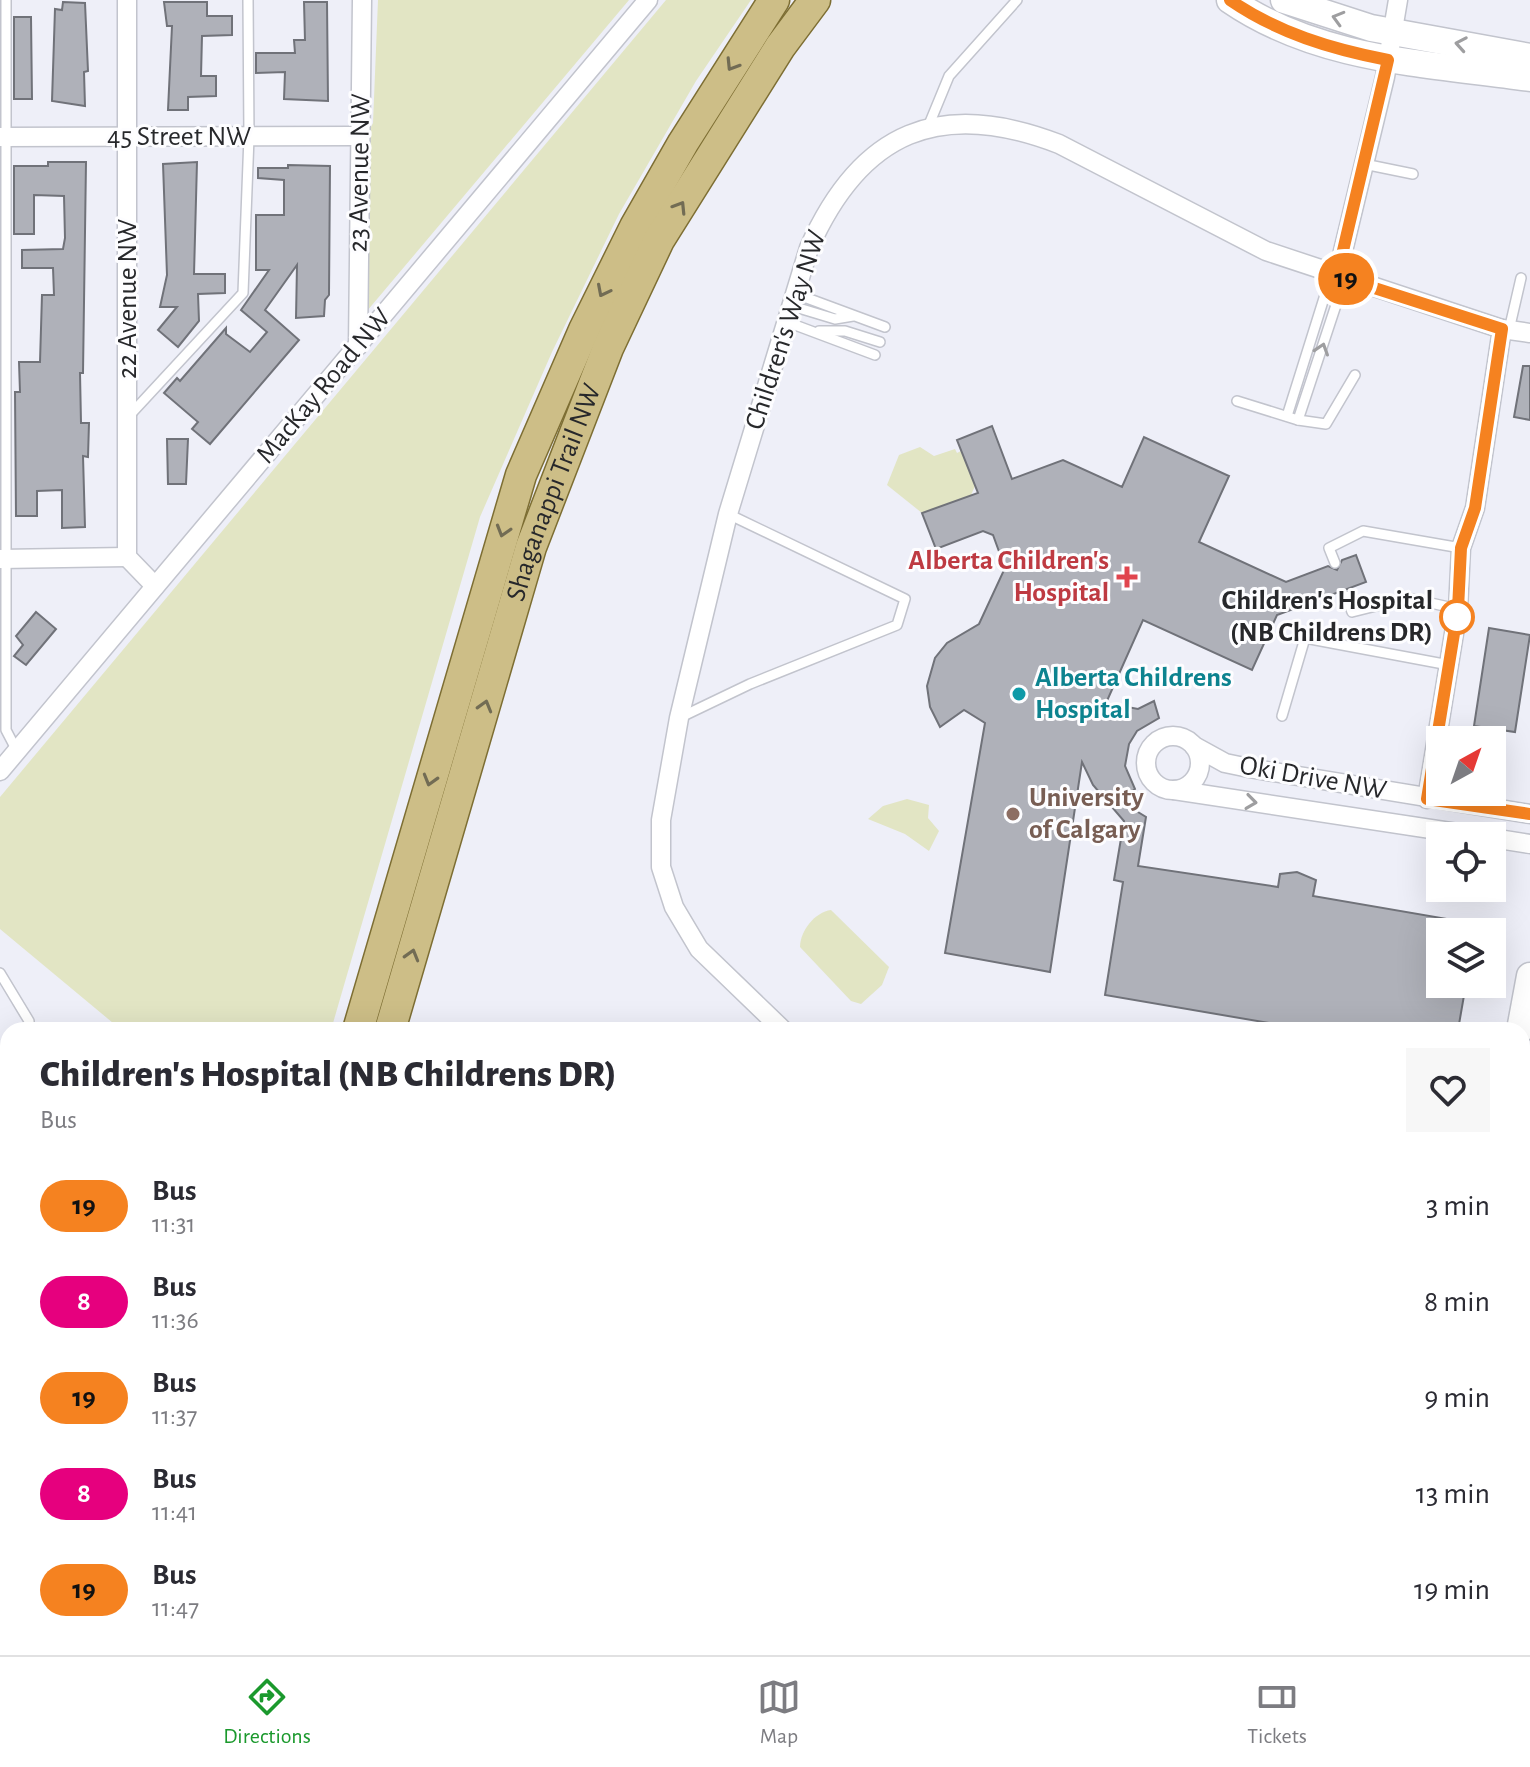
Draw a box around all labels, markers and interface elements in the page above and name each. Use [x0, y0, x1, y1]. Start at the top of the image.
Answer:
one-way arrow [1331, 11, 1345, 27]
one-way arrow [1455, 37, 1468, 54]
one-way arrow [726, 56, 741, 71]
street label: 23 Avenue NW [345, 93, 375, 253]
street label: 45 Street NW [107, 123, 251, 151]
one-way arrow [670, 201, 685, 216]
street label: 22 Avenue NW [114, 219, 142, 379]
street label: Children's Way NW [741, 227, 831, 433]
line badge: 19 [1310, 253, 1382, 305]
text: 19 [1334, 265, 1358, 293]
one-way arrow [598, 283, 613, 298]
street label: MacKay Road NW [251, 303, 397, 469]
one-way arrow [1313, 342, 1329, 356]
street label: Shaganappi Trail NW [502, 380, 607, 605]
one-way arrow [496, 523, 512, 537]
place label: Alberta Children's Hospital [908, 547, 1109, 607]
marker: Alberta Children's Hospital [1116, 566, 1138, 588]
place label: Children's Hospital (NB Childrens DR) [1222, 587, 1433, 647]
marker: Children's Hospital (NB Childrens DR) [1440, 600, 1474, 634]
place label: Alberta Childrens Hospital [1035, 664, 1232, 724]
marker: Alberta Childrens Hospital [1010, 685, 1028, 703]
one-way arrow [476, 699, 492, 713]
north arrow [1426, 726, 1506, 806]
map controls [1426, 726, 1506, 998]
street label: Oki Drive NW [1237, 751, 1389, 805]
one-way arrow [423, 773, 439, 787]
place label: University of Calgary [1029, 784, 1144, 844]
one-way arrow [1244, 793, 1258, 810]
marker: University of Calgary [1004, 805, 1022, 823]
button: locate [1426, 822, 1506, 902]
button: layers [1426, 918, 1506, 998]
one-way arrow [402, 949, 419, 963]
button: heart [1406, 1048, 1490, 1132]
text: Children's Hospital (NB Childrens DR) [40, 1056, 617, 1094]
text: Bus [40, 1107, 77, 1133]
text: Bus [152, 1176, 197, 1206]
text: 3 min [1426, 1191, 1490, 1221]
text: 19 [72, 1192, 96, 1220]
text: 11:31 [152, 1211, 196, 1237]
text: Bus [152, 1272, 197, 1302]
text: 8 min [1424, 1287, 1490, 1317]
text: 8 [77, 1288, 91, 1316]
text: 11:36 [152, 1307, 199, 1333]
text: Bus [152, 1368, 197, 1398]
text: 9 min [1424, 1383, 1490, 1413]
text: 19 [72, 1384, 96, 1412]
text: 11:37 [152, 1403, 197, 1429]
text: Bus [152, 1464, 197, 1494]
text: 13 min [1416, 1479, 1490, 1509]
text: 8 [77, 1480, 91, 1508]
text: 11:41 [152, 1499, 197, 1525]
text: Bus [152, 1560, 197, 1590]
text: 19 min [1414, 1575, 1490, 1605]
text: 19 [72, 1576, 96, 1604]
text: 11:47 [152, 1595, 199, 1621]
tab: Directions [223, 1675, 311, 1749]
tab: Map [757, 1675, 801, 1749]
tab: Tickets [1247, 1675, 1307, 1749]

